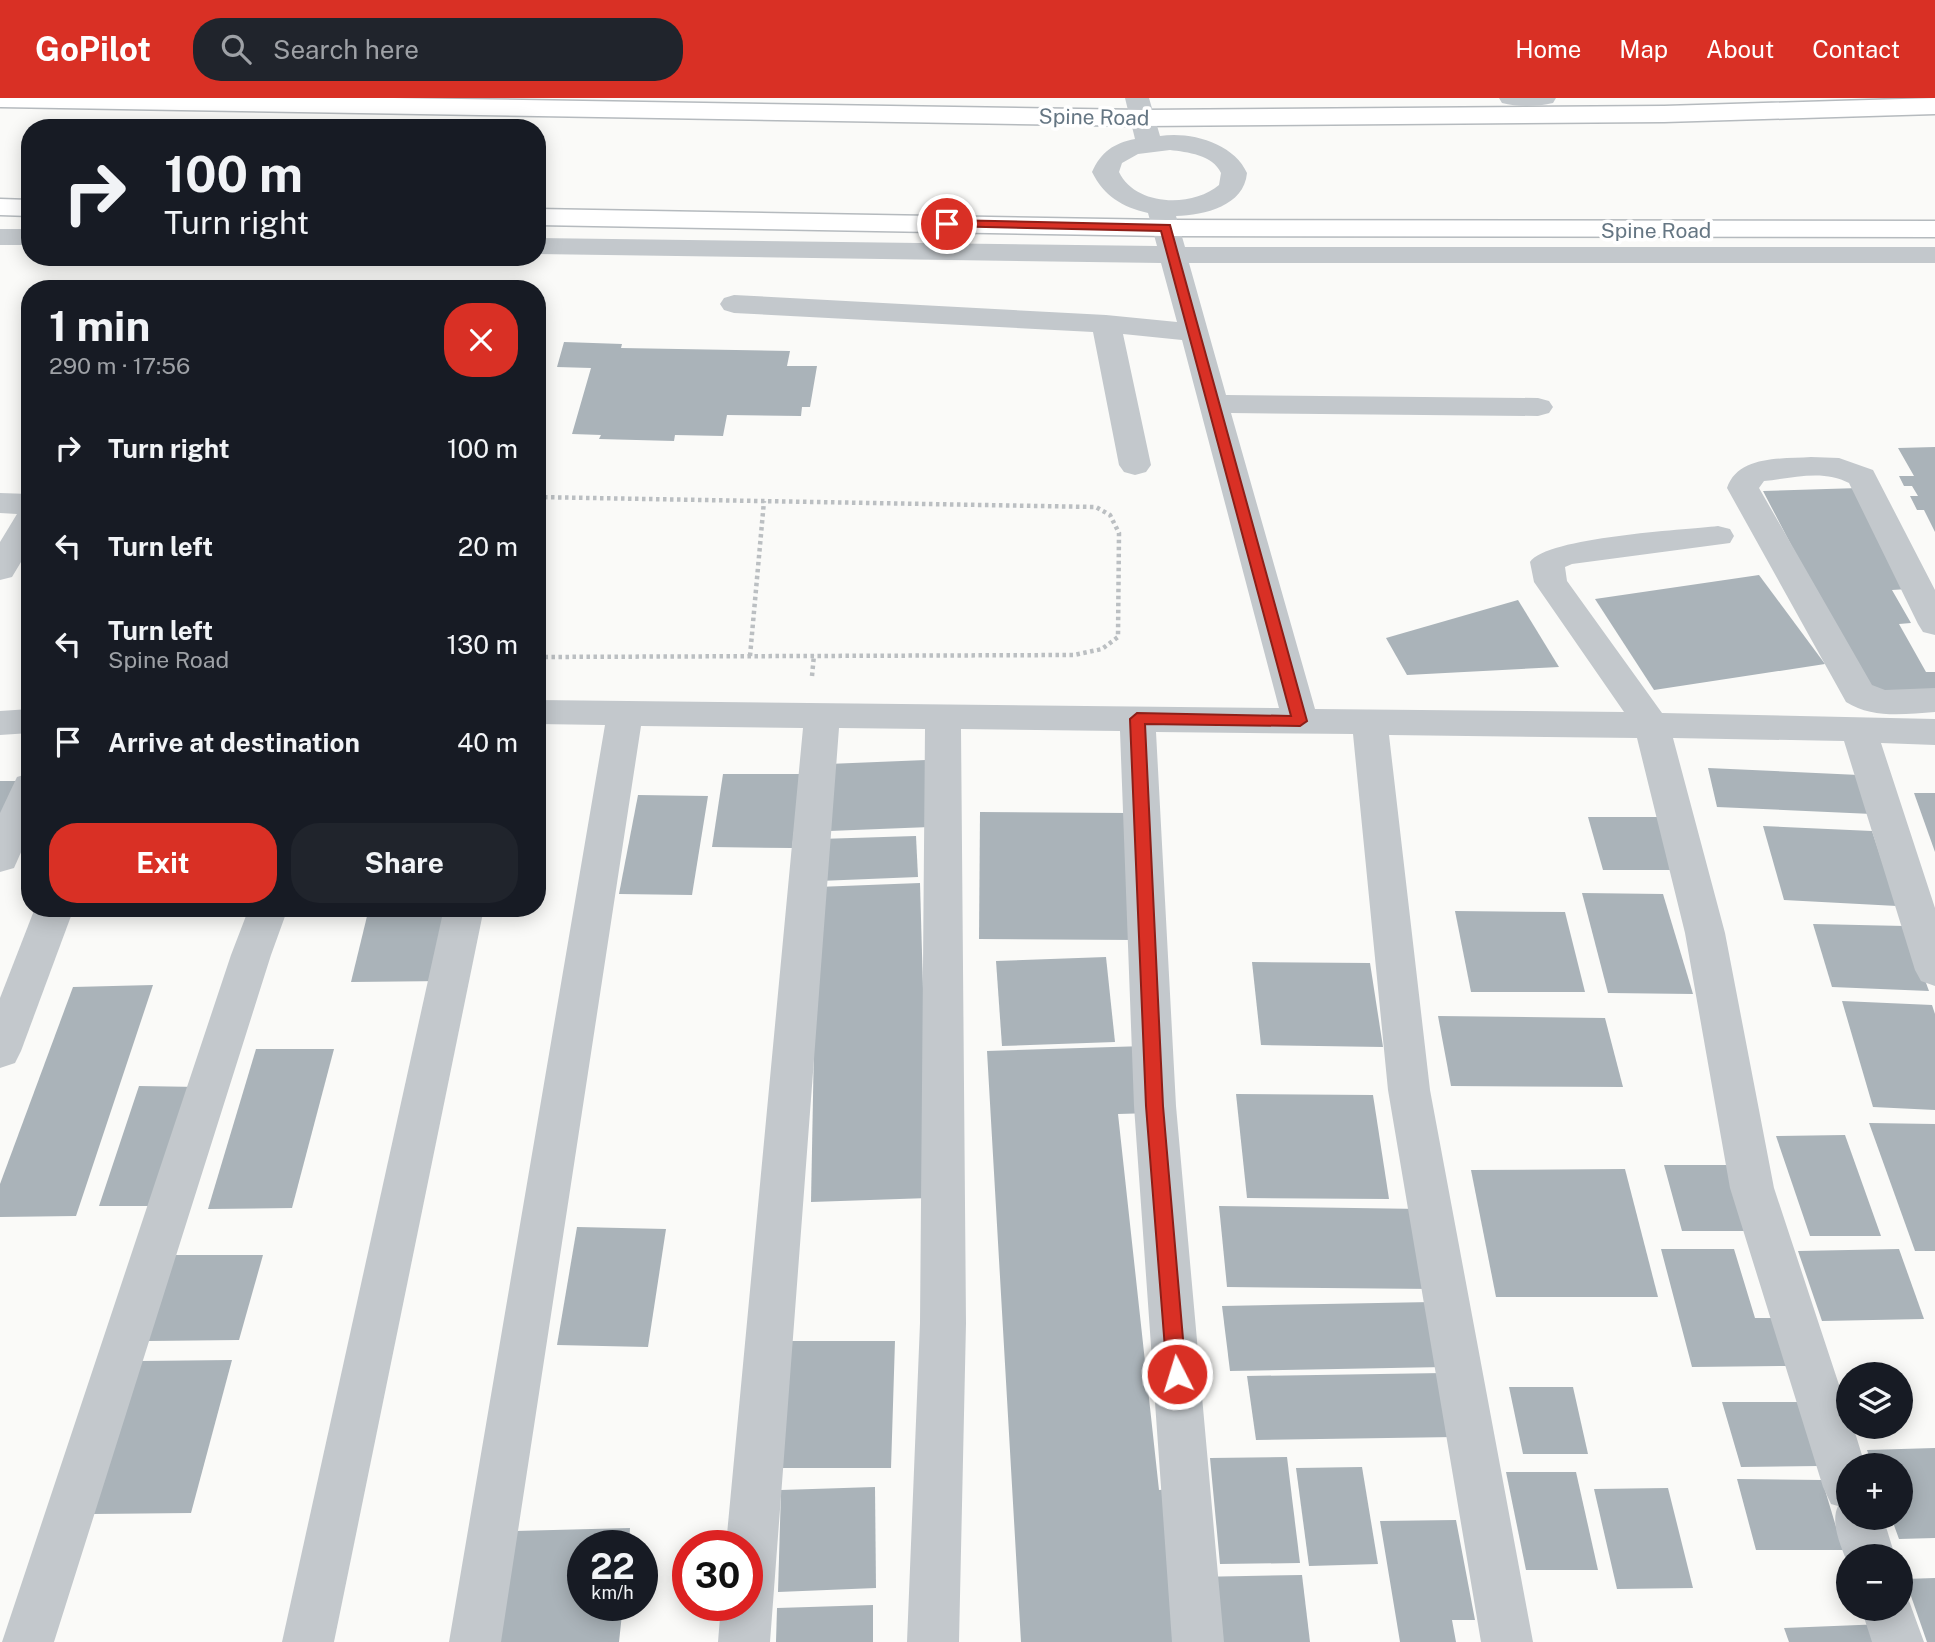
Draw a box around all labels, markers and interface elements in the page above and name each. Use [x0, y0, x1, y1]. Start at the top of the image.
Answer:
search box [193, 18, 683, 81]
text: GoPilot [35, 30, 151, 68]
icon: search [217, 30, 255, 68]
text: Search here [273, 34, 419, 65]
text: Home [1515, 35, 1581, 63]
text: Map [1619, 35, 1668, 63]
text: About [1706, 35, 1774, 63]
text: Contact [1812, 35, 1900, 63]
street label: Spine Road [1038, 104, 1150, 130]
text: 100 m [164, 145, 303, 203]
icon: right [49, 147, 140, 238]
pin [917, 194, 977, 254]
text: Turn right [164, 204, 309, 241]
icon: arrive [928, 205, 966, 243]
street label: Spine Road [1601, 218, 1711, 243]
text: 1 min [49, 301, 150, 350]
button: close [444, 303, 518, 377]
text: 290 m · 17:56 [49, 352, 190, 379]
icon: right [49, 429, 87, 467]
text: Turn right [108, 433, 230, 464]
text: 100 m [447, 433, 518, 464]
icon: left [49, 527, 87, 565]
text: Turn left [108, 531, 213, 562]
text: 20 m [458, 531, 518, 562]
text: Turn left [108, 615, 213, 646]
icon: left [49, 625, 87, 663]
text: 130 m [446, 629, 518, 660]
text: Spine Road [108, 646, 229, 673]
icon: arrive [49, 723, 87, 761]
text: Arrive at destination [108, 727, 360, 758]
text: 40 m [457, 727, 518, 758]
button: Exit [49, 823, 277, 903]
button: Share [291, 823, 518, 903]
position arrow [1140, 1337, 1214, 1411]
map controls [1836, 1362, 1913, 1621]
button: layers [1836, 1362, 1913, 1439]
button: + [1836, 1453, 1913, 1530]
speed limit sign: 30 [672, 1530, 763, 1621]
button: − [1836, 1544, 1913, 1621]
text: 22 [590, 1546, 635, 1587]
text: km/h [591, 1582, 634, 1603]

